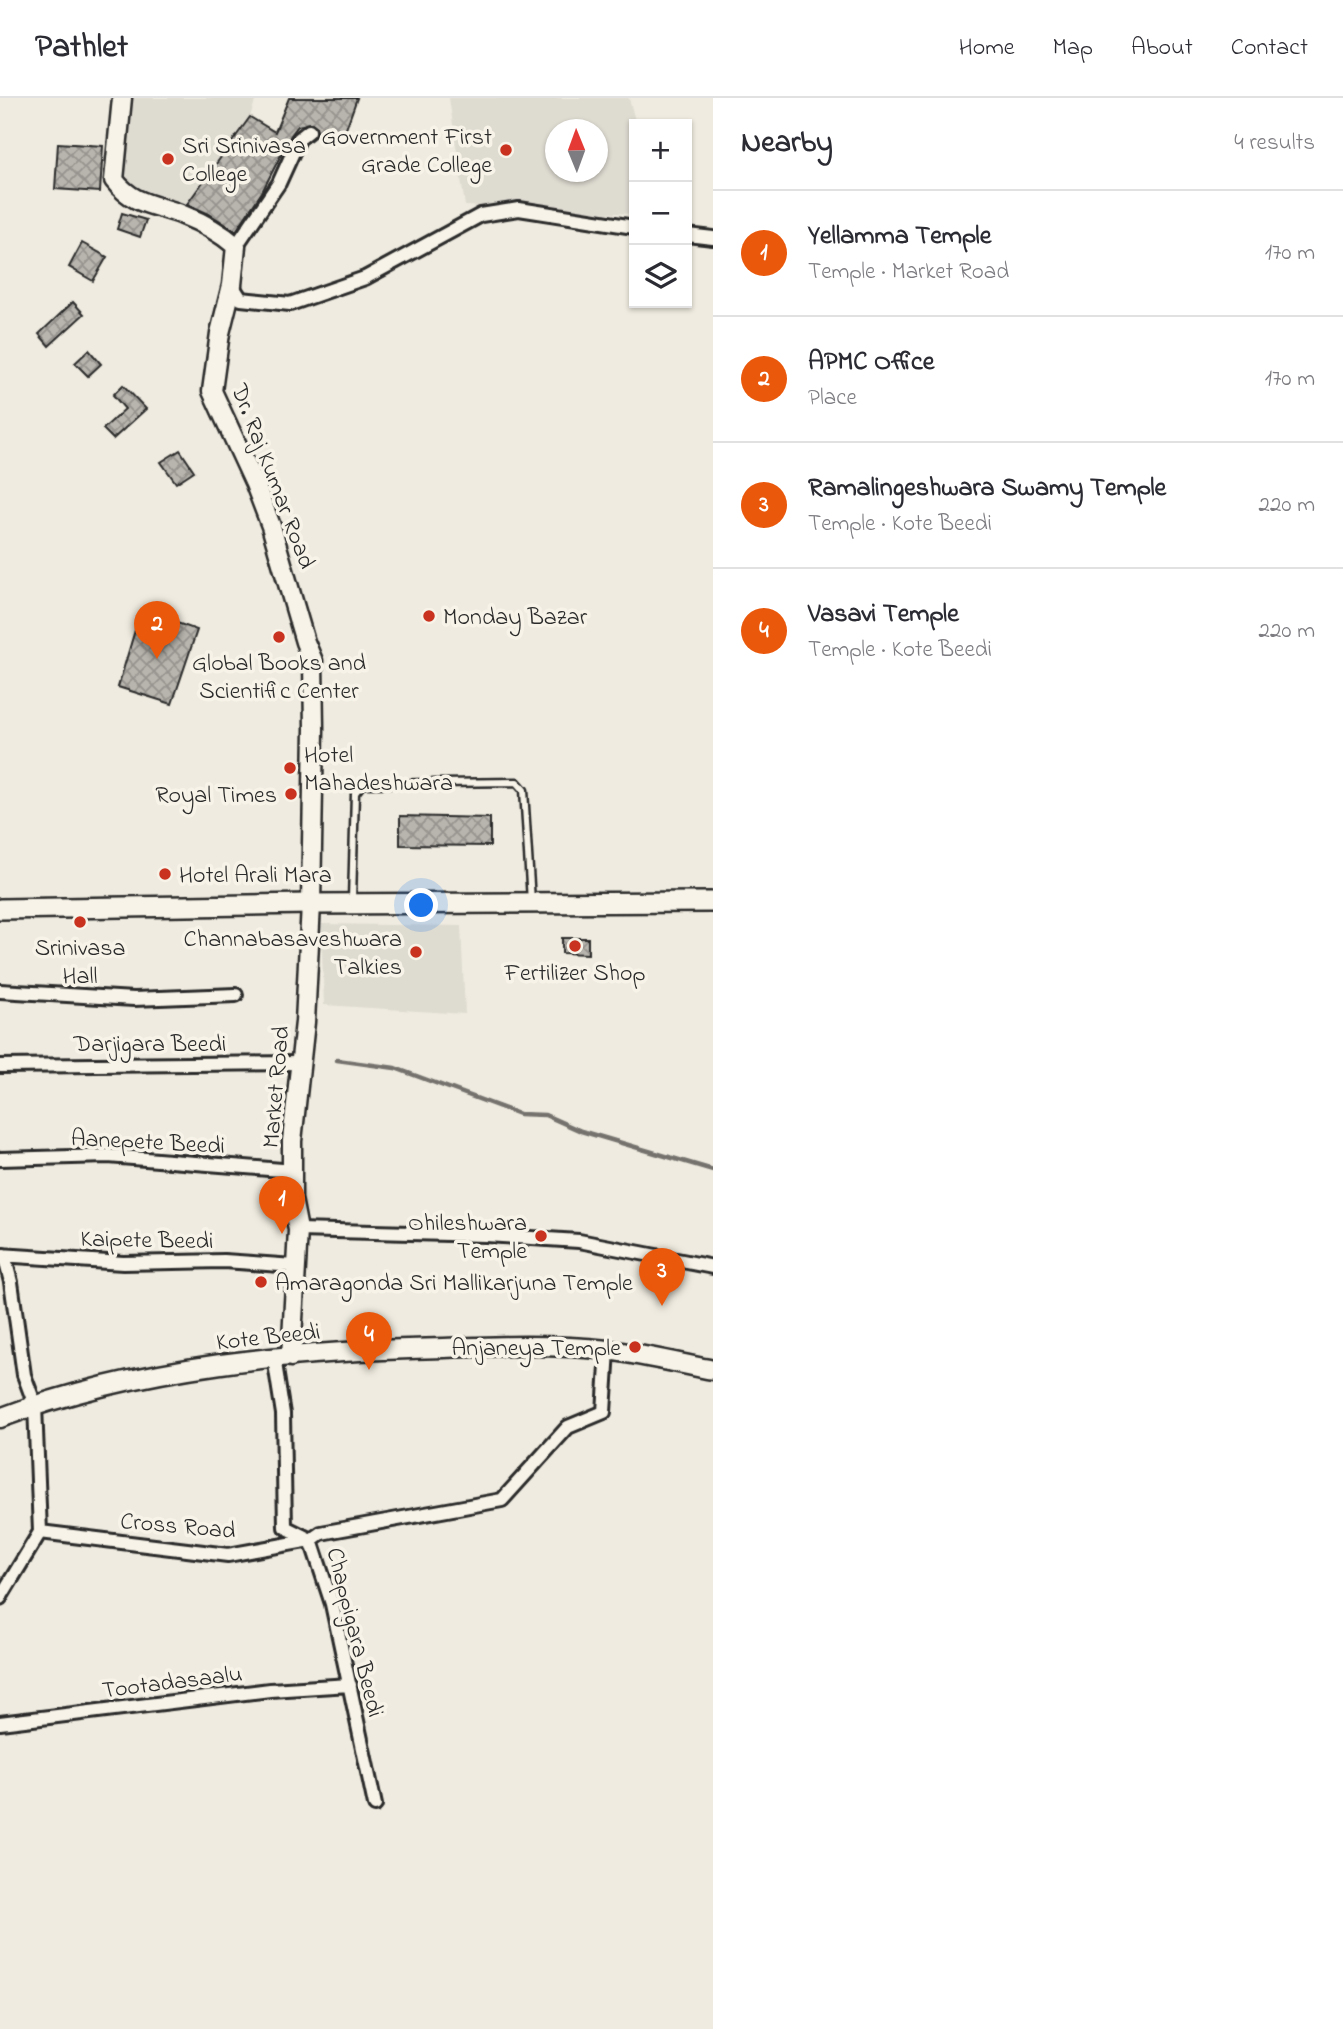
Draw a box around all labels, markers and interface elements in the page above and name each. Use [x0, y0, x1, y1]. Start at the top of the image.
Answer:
text: Pathlet [35, 24, 128, 72]
text: Home [959, 31, 1015, 66]
text: Map [1053, 31, 1093, 66]
text: About [1131, 31, 1193, 66]
text: Contact [1231, 31, 1308, 66]
north arrow [545, 119, 608, 182]
map controls [629, 119, 692, 308]
button: + [629, 119, 692, 182]
place label: Government First Grade College [322, 121, 492, 184]
text: Nearby [741, 122, 833, 166]
text: 4 results [1234, 127, 1315, 160]
place label: Sri Srinivasa College [182, 130, 306, 193]
marker: Government First Grade College [498, 142, 514, 158]
marker: Sri Srinivasa College [160, 151, 176, 167]
button: − [629, 182, 692, 245]
text: Yellamma Temple [808, 218, 991, 256]
text: 1 [760, 237, 768, 270]
text: 170 m [1265, 237, 1315, 270]
button: layers [629, 245, 692, 308]
text: Temple · Market Road [808, 256, 1009, 289]
text: APMC Office [808, 344, 934, 382]
text: 2 [758, 363, 770, 396]
text: 170 m [1265, 363, 1315, 396]
street label: Dr. Raj Kumar Road [220, 378, 323, 575]
text: Place [808, 382, 857, 415]
text: Ramalingeshwara Swamy Temple [808, 470, 1166, 508]
text: 3 [759, 489, 769, 522]
text: 220 m [1259, 489, 1315, 522]
text: Temple · Kote Beedi [808, 508, 992, 541]
text: Vasavi Temple [808, 596, 959, 634]
pin: 2 [134, 601, 180, 659]
place label: Monday Bazar [443, 601, 588, 637]
marker: Monday Bazar [421, 608, 437, 624]
text: 4 [759, 615, 769, 648]
text: 220 m [1259, 615, 1315, 648]
marker: Global Books and Scientific Center [271, 629, 287, 645]
text: Temple · Kote Beedi [808, 634, 992, 667]
place label: Global Books and Scientific Center [192, 647, 366, 710]
place label: Hotel Mahadeshwara [304, 739, 453, 802]
marker: Hotel Mahadeshwara [282, 760, 298, 776]
place label: Royal Times [155, 779, 277, 815]
marker: Royal Times [283, 786, 299, 802]
place label: Hotel Arali Mara [179, 859, 332, 894]
marker: Hotel Arali Mara [157, 866, 173, 882]
your location [404, 888, 438, 922]
marker: Srinivasa Hall [72, 914, 88, 930]
place label: Channabasaveshwara Talkies [184, 923, 402, 986]
place label: Srinivasa Hall [35, 932, 125, 995]
marker: Fertilizer Shop [567, 938, 583, 954]
marker: Channabasaveshwara Talkies [408, 944, 424, 960]
place label: Fertilizer Shop [503, 957, 646, 992]
street label: Market Road [255, 1024, 300, 1150]
street label: Darjigara Beedi [73, 1028, 226, 1063]
street label: Aanepete Beedi [70, 1122, 226, 1165]
pin: 1 [259, 1176, 305, 1234]
place label: Ohileshwara Temple [408, 1207, 527, 1270]
street label: Kaipete Beedi [80, 1223, 214, 1260]
marker: Ohileshwara Temple [533, 1228, 549, 1244]
pin: 3 [639, 1248, 685, 1306]
place label: Amaragonda Sri Mallikarjuna Temple [275, 1267, 633, 1302]
marker: Amaragonda Sri Mallikarjuna Temple [253, 1274, 269, 1290]
pin: 4 [346, 1312, 392, 1370]
street label: Kote Beedi [215, 1316, 322, 1361]
place label: Anjaneya Temple [451, 1332, 621, 1368]
marker: Anjaneya Temple [627, 1339, 643, 1355]
street label: Cross Road [119, 1505, 237, 1550]
street label: Chappigara Beedi [316, 1544, 392, 1721]
street label: Tootadasaalu [100, 1658, 244, 1709]

